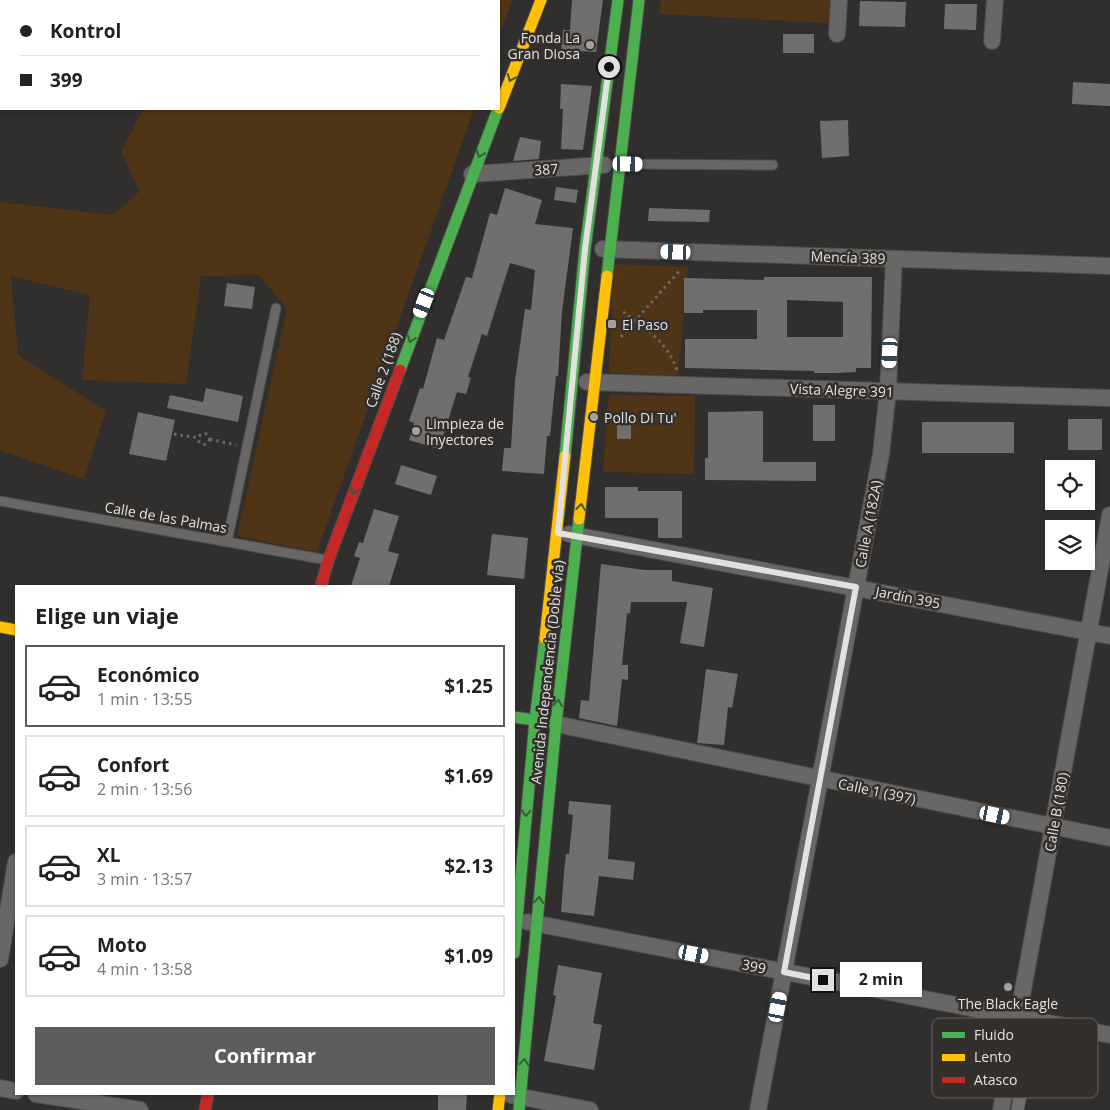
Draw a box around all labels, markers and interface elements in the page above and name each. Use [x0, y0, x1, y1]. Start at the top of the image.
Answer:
text: Kontrol [50, 18, 121, 44]
place label: Fonda La Gran Diosa [508, 28, 580, 63]
marker: Fonda La Gran Diosa [584, 39, 596, 51]
route start [598, 56, 620, 78]
text: 399 [50, 67, 83, 93]
one-way arrow [506, 73, 517, 82]
one-way arrow [476, 149, 487, 158]
car [612, 156, 643, 172]
street label: 387 [533, 159, 559, 179]
car [660, 244, 691, 260]
street label: Mencía 389 [810, 246, 886, 268]
car [411, 286, 436, 320]
place label: El Paso [622, 315, 668, 334]
marker: El Paso [606, 318, 618, 330]
street label: Calle 2 (188) [361, 330, 405, 410]
one-way arrow [407, 334, 417, 343]
car [881, 338, 898, 368]
street label: Vista Alegre 391 [790, 379, 894, 401]
place label: Pollo Di Tu' [604, 408, 677, 427]
marker: Pollo Di Tu' [588, 411, 600, 423]
place label: Limpieza de Inyectores [426, 414, 504, 449]
marker: Limpieza de Inyectores [410, 425, 422, 437]
map controls [1045, 460, 1095, 570]
button: locate [1045, 460, 1095, 510]
street label: Calle A (182A) [850, 479, 886, 569]
one-way arrow [350, 486, 360, 495]
street label: Calle de las Palmas [103, 497, 229, 537]
one-way arrow [575, 503, 586, 511]
button: layers [1045, 520, 1095, 570]
street label: Avenida Independencia (Doble vía) [526, 559, 568, 785]
street label: Jardín 395 [872, 581, 942, 613]
text: Elige un viaje [35, 600, 179, 630]
text: Económico [97, 662, 199, 688]
icon: car [37, 664, 82, 709]
text: $1.25 [444, 673, 493, 699]
text: 1 min · 13:55 [97, 688, 192, 710]
one-way arrow [552, 699, 563, 707]
text: Confort [97, 752, 169, 778]
icon: car [37, 754, 82, 799]
text: $1.69 [444, 763, 493, 789]
street label: Calle B (180) [1040, 771, 1072, 853]
street label: Calle 1 (397) [836, 773, 918, 809]
text: 2 min · 13:56 [97, 778, 192, 800]
car [978, 805, 1011, 825]
one-way arrow [521, 810, 532, 818]
text: XL [97, 842, 120, 868]
icon: car [37, 844, 82, 889]
text: $2.13 [444, 853, 493, 879]
text: 3 min · 13:57 [97, 868, 192, 890]
one-way arrow [533, 895, 544, 903]
text: Moto [97, 932, 147, 958]
icon: car [37, 934, 82, 979]
text: $1.09 [444, 943, 493, 969]
car [677, 944, 710, 964]
street label: 399 [740, 954, 768, 978]
text: 4 min · 13:58 [97, 958, 192, 980]
callout: 2 min [840, 962, 923, 998]
text: 2 min [859, 968, 903, 990]
route end [812, 969, 834, 991]
marker: The Black Eagle [1002, 981, 1014, 993]
car [767, 991, 788, 1023]
place label: The Black Eagle [958, 994, 1058, 1013]
legend [932, 1018, 1098, 1098]
text: Fluido [974, 1025, 1014, 1044]
button: Confirmar [35, 1027, 495, 1085]
text: Lento [974, 1047, 1011, 1066]
one-way arrow [518, 1057, 529, 1065]
text: Atasco [974, 1070, 1017, 1089]

